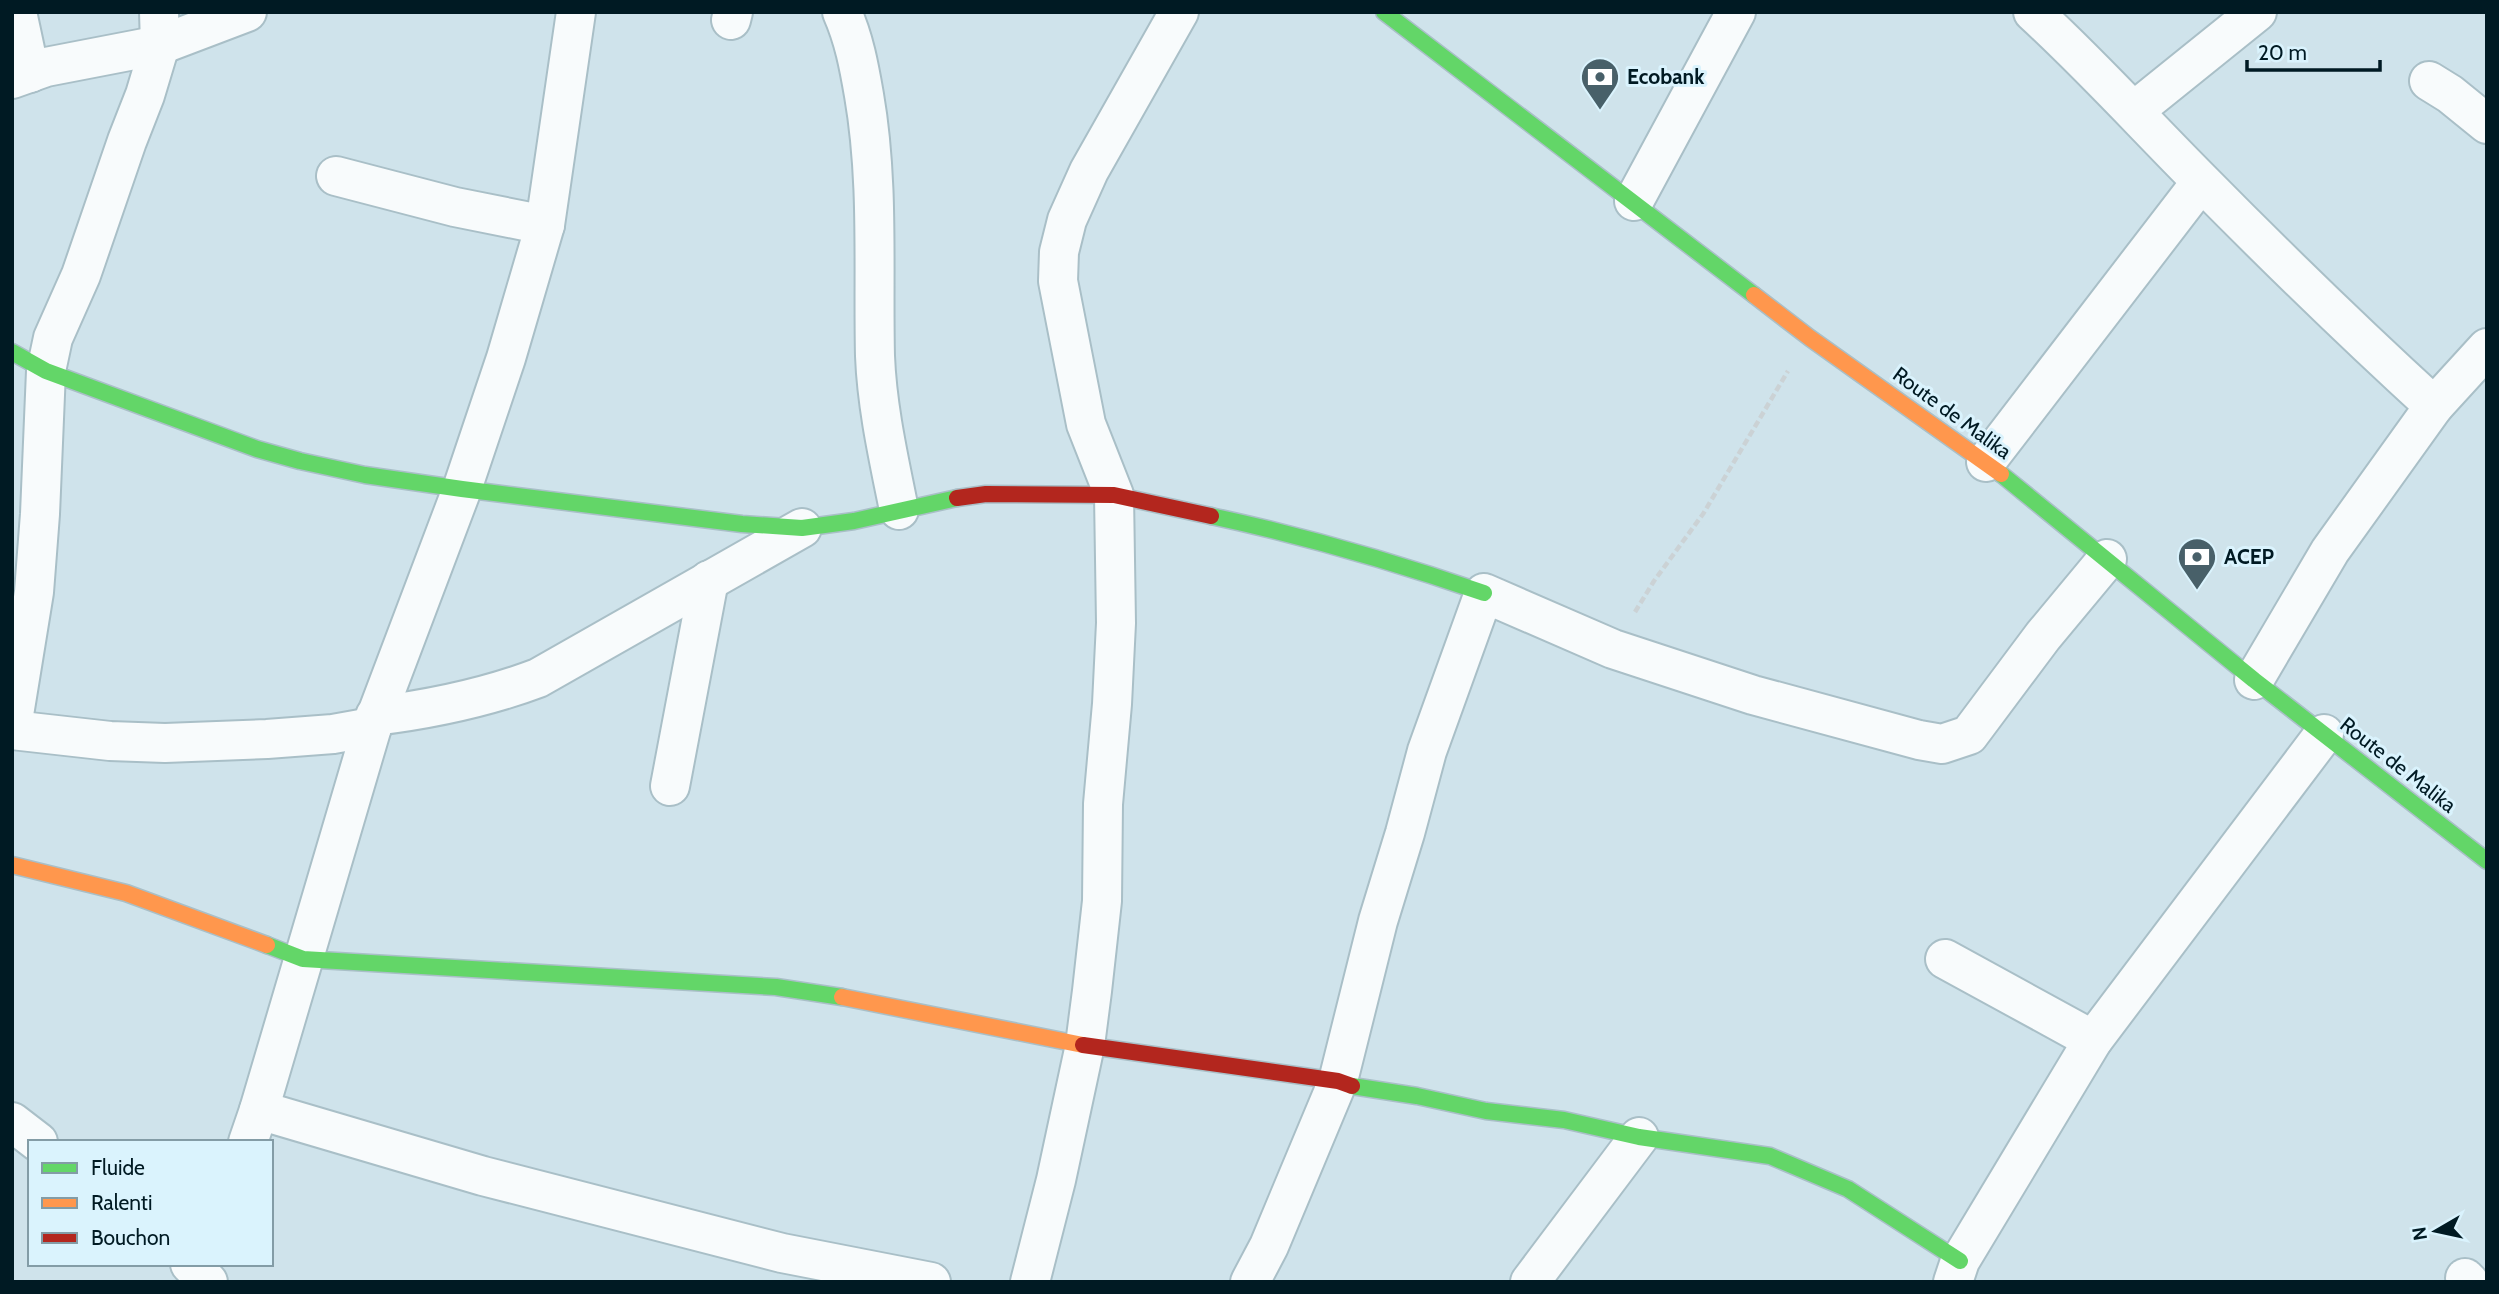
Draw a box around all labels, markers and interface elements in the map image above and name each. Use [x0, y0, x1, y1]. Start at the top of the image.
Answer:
scale bar [2247, 28, 2380, 72]
text: 20 m [2258, 40, 2307, 65]
bank icon: Ecobank [1579, 56, 1621, 111]
place label: Ecobank [1627, 64, 1705, 89]
street label: Route de Malika [1888, 361, 2016, 464]
bank icon: ACEP [2176, 536, 2218, 591]
place label: ACEP [2224, 544, 2275, 569]
street label: Route de Malika [2335, 712, 2461, 818]
legend [28, 1140, 273, 1266]
text: Fluide [91, 1155, 145, 1180]
text: Ralenti [91, 1190, 152, 1215]
north arrow [2401, 1196, 2471, 1266]
text: Bouchon [91, 1225, 170, 1250]
text: N [2407, 1225, 2432, 1242]

